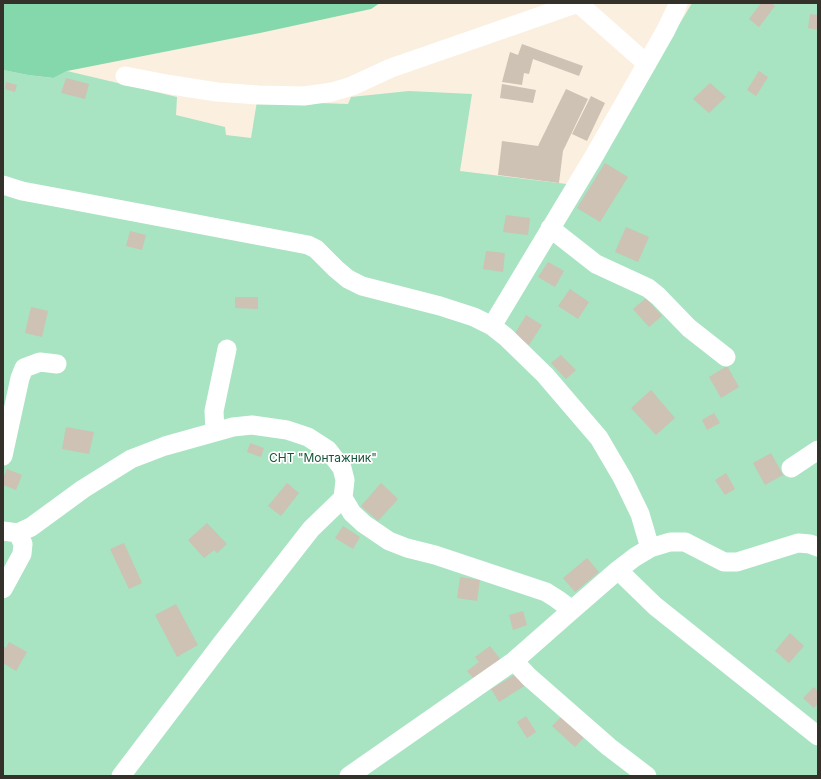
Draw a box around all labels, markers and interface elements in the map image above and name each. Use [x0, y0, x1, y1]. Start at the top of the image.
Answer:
park label: СНТ "Монтажник" [269, 451, 377, 465]

